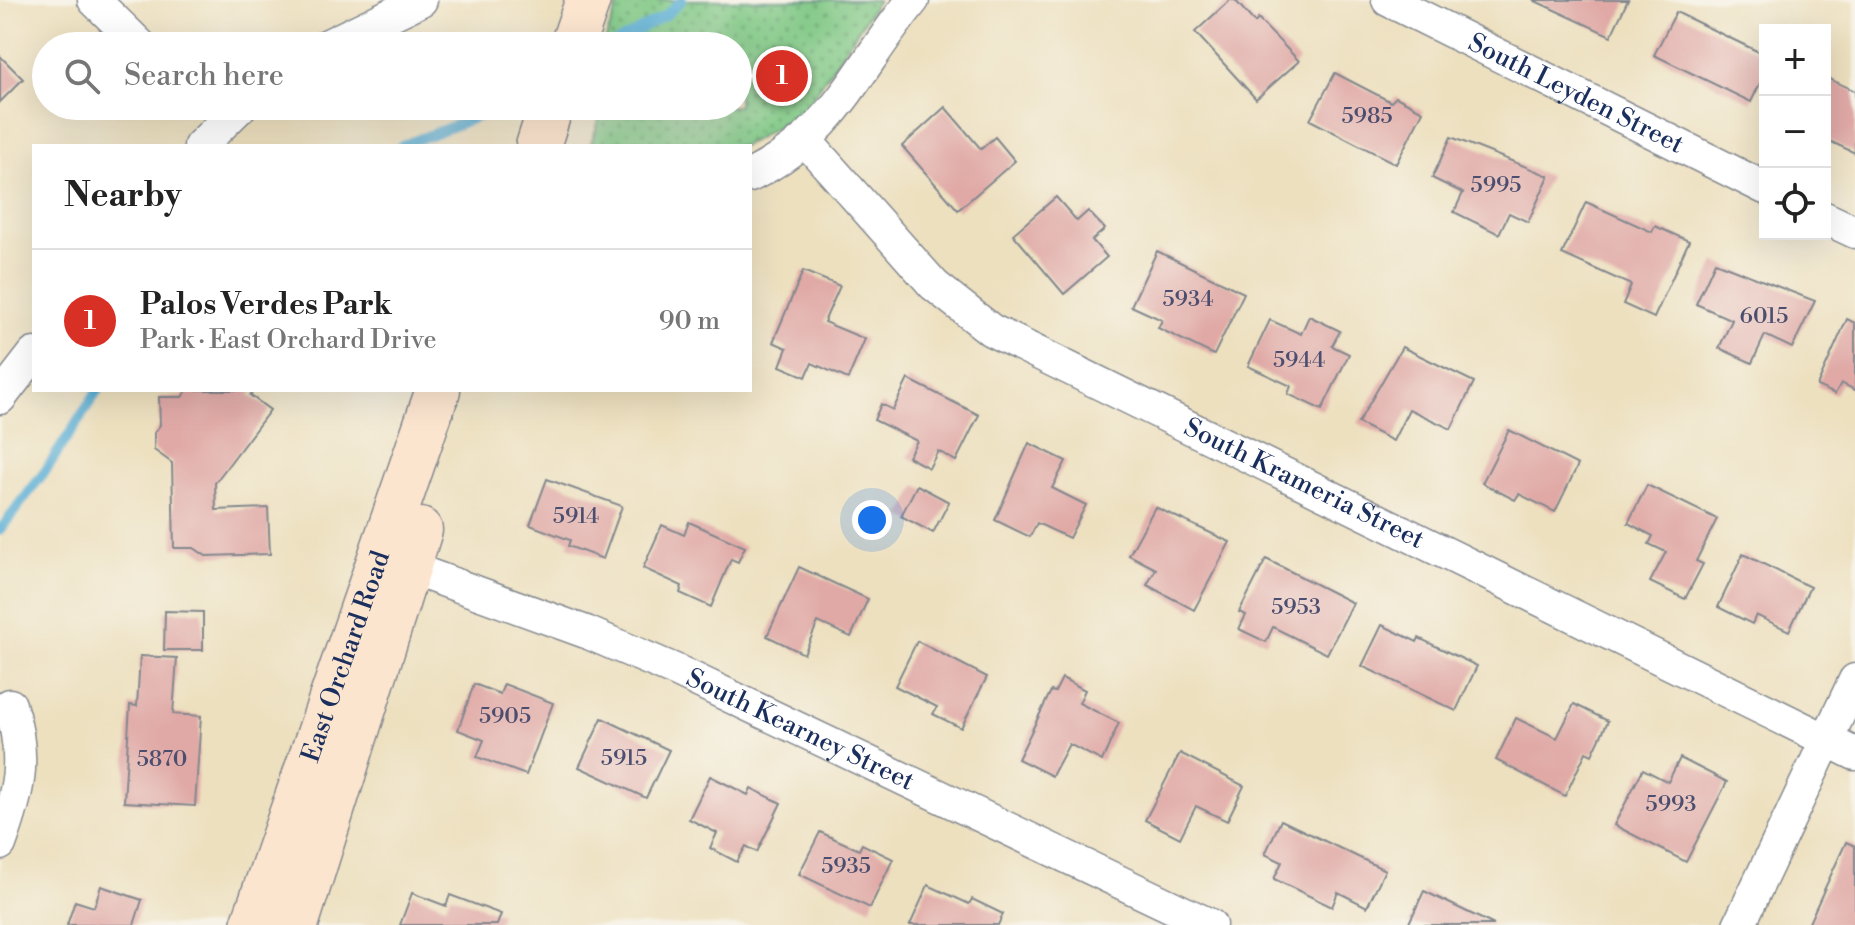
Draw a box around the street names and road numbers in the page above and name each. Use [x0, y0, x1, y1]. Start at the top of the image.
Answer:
street label: South Leyden Street [1463, 27, 1689, 161]
street label: South Krameria Street [1179, 411, 1429, 556]
street label: East Orchard Road [294, 546, 397, 767]
street label: South Kearney Street [681, 662, 919, 798]

